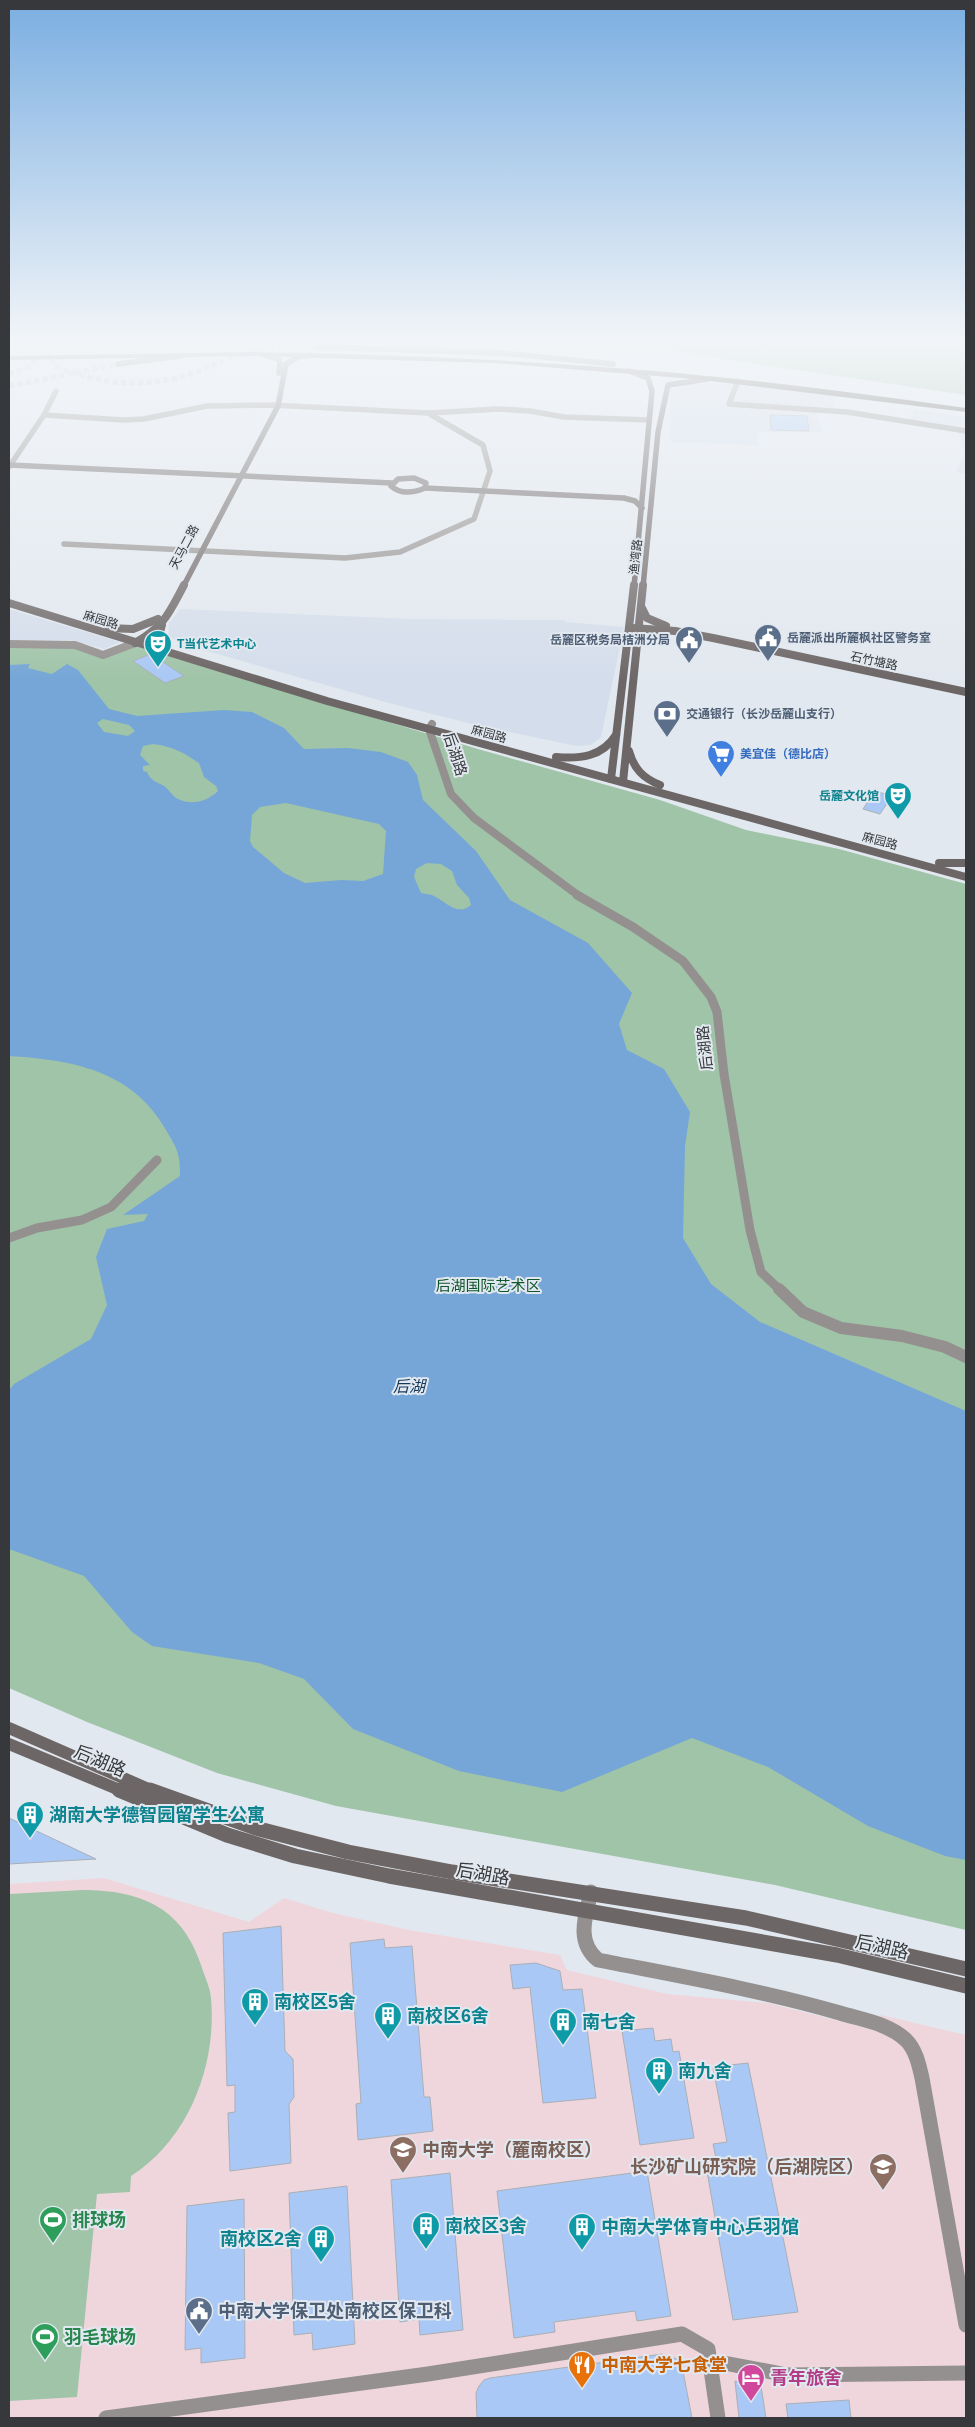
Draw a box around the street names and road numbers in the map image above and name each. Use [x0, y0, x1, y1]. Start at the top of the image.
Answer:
street label: 天马二路 [167, 523, 201, 571]
street label: 渔湾路 [627, 538, 645, 576]
street label: 麻园路 [82, 608, 120, 632]
street label: 石竹塘路 [849, 649, 899, 673]
street label: 麻园路 [470, 723, 508, 745]
street label: 后湖路 [440, 730, 471, 778]
street label: 麻园路 [861, 830, 899, 852]
street label: 后湖路 [694, 1025, 715, 1071]
street label: 后湖路 [71, 1741, 129, 1781]
street label: 后湖路 [455, 1859, 511, 1889]
street label: 后湖路 [853, 1931, 911, 1963]

